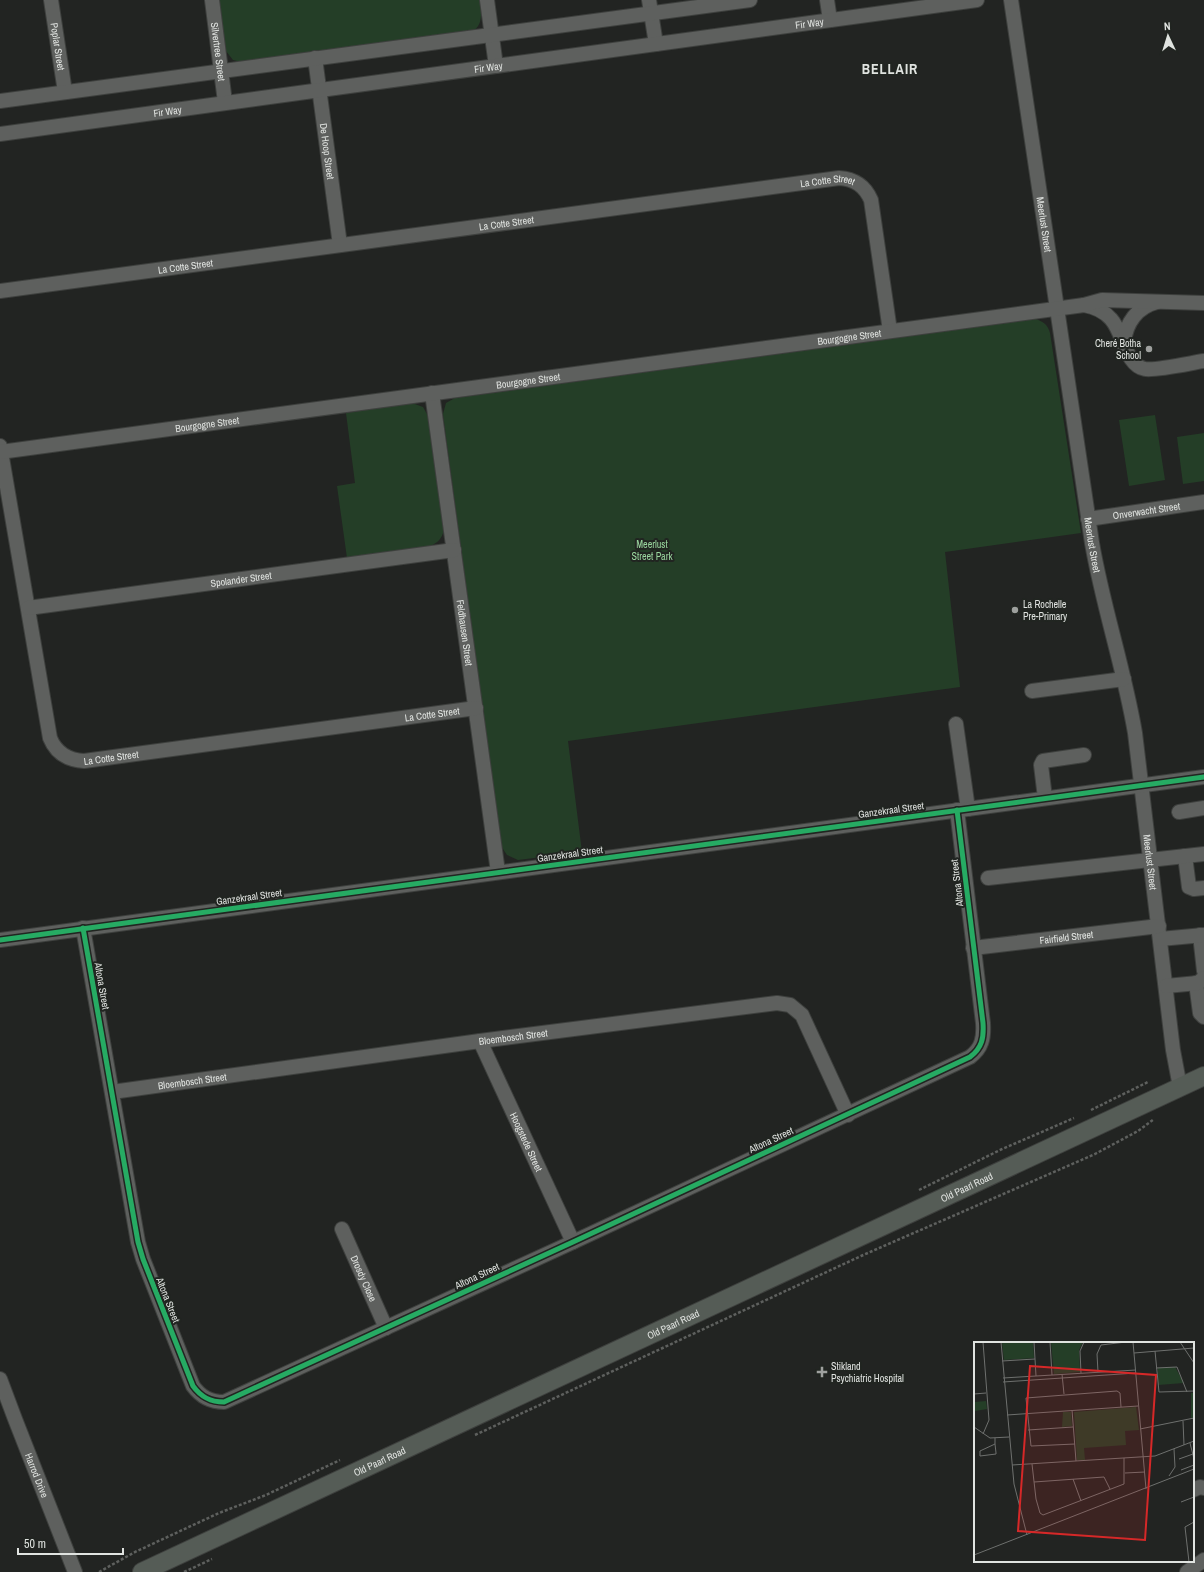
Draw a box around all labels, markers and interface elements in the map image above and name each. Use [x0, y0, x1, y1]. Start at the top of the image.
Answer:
street label: Fir Way [794, 14, 825, 31]
north arrow [1148, 16, 1188, 56]
text: N [1164, 19, 1171, 33]
street label: Silvertree Street [208, 21, 229, 83]
street label: Poplar Street [48, 22, 68, 72]
street label: Fir Way [473, 59, 504, 75]
district label: BELLAIR [862, 60, 918, 78]
street label: Fir Way [152, 103, 183, 119]
street label: De Hoop Street [317, 122, 338, 181]
street label: La Cotte Street [799, 171, 858, 190]
street label: Meerlust Street [1034, 196, 1055, 254]
street label: La Cotte Street [478, 213, 535, 233]
street label: La Cotte Street [157, 256, 214, 276]
street label: Bourgogne Street [816, 326, 883, 348]
place label: Cheré Botha School [1095, 337, 1141, 362]
marker: Cheré Botha School [1144, 344, 1154, 354]
street label: Bourgogne Street [495, 370, 562, 391]
street label: Bourgogne Street [174, 413, 241, 435]
street label: Onverwacht Street [1112, 499, 1182, 522]
street label: Meerlust Street [1082, 516, 1104, 574]
park label: Meerlust Street Park [631, 538, 673, 563]
street label: Spolander Street [210, 568, 273, 590]
place label: La Rochelle Pre-Primary [1023, 598, 1068, 623]
street label: Feldhausen Street [454, 599, 476, 667]
marker: La Rochelle Pre-Primary [1010, 605, 1020, 615]
street label: La Cotte Street [404, 704, 461, 724]
street label: La Cotte Street [83, 747, 140, 767]
street label: Ganzekraal Street [857, 799, 925, 821]
street label: Meerlust Street [1141, 834, 1160, 891]
street label: Ganzekraal Street [536, 843, 604, 865]
street label: Altona Street [948, 858, 966, 908]
street label: Ganzekraal Street [215, 886, 283, 908]
street label: Fairfield Street [1039, 927, 1095, 947]
street label: Altona Street [91, 961, 113, 1011]
street label: Bloembosch Street [478, 1026, 549, 1048]
street label: Bloembosch Street [157, 1070, 228, 1092]
street label: Hoogstede Street [507, 1110, 546, 1174]
street label: Altona Street [746, 1124, 796, 1156]
street label: Old Paarl Road [938, 1169, 995, 1205]
street label: Drosdy Close [348, 1253, 380, 1304]
street label: Altona Street [452, 1260, 502, 1292]
street label: Altona Street [153, 1275, 183, 1325]
street label: Old Paarl Road [645, 1306, 701, 1342]
inset map [974, 1342, 1194, 1562]
place label: Stikland Psychiatric Hospital [831, 1360, 904, 1385]
marker: Stikland Psychiatric Hospital [816, 1366, 828, 1378]
street label: Old Paarl Road [351, 1443, 408, 1479]
street label: Harrod Drive [22, 1451, 52, 1500]
scale bar [18, 1530, 123, 1556]
text: 50 m [24, 1536, 46, 1552]

